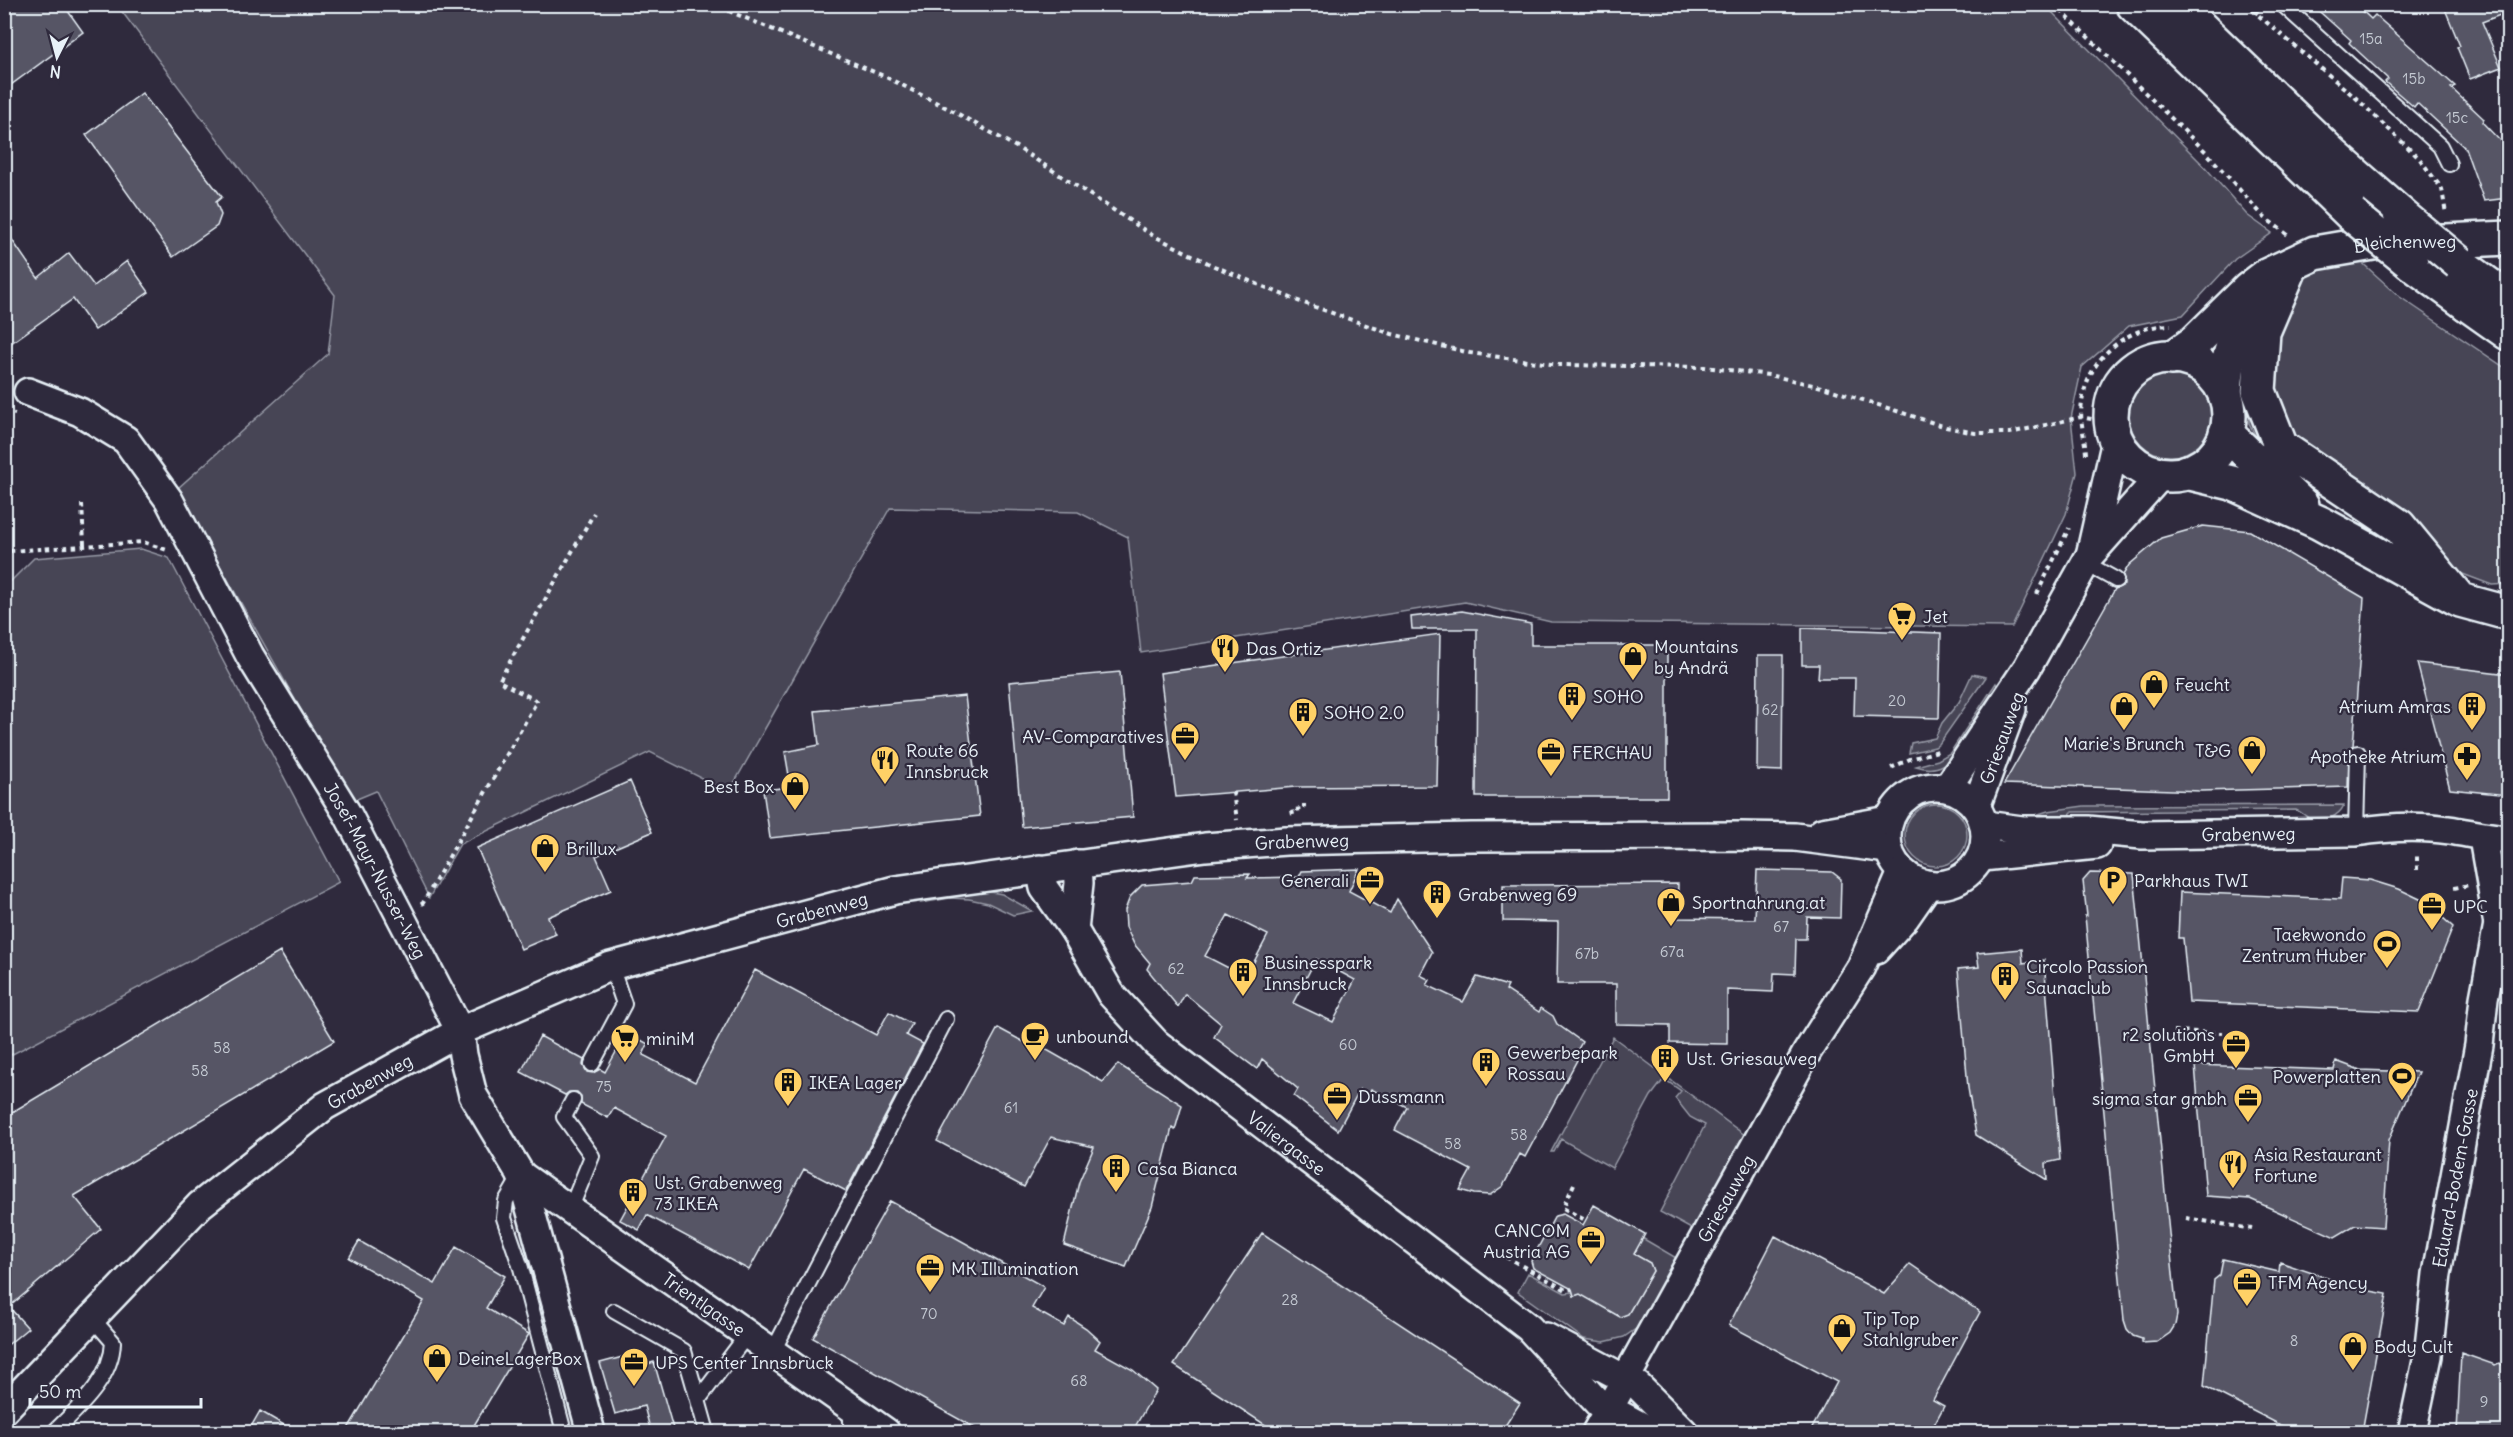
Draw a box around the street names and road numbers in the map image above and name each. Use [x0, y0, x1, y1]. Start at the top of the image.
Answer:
street label: Bleichenweg [2352, 229, 2457, 258]
street label: Griesauweg [1975, 689, 2029, 787]
street label: Josef-Mayr-Nusser-Weg [319, 778, 432, 963]
street label: Grabenweg [2201, 821, 2296, 846]
street label: Grabenweg [1254, 828, 1349, 855]
street label: Grabenweg [773, 886, 870, 933]
street label: Grabenweg [323, 1048, 416, 1114]
street label: Eduard-Bodem-Gasse [2427, 1086, 2482, 1269]
street label: Valiergasse [1243, 1106, 1330, 1180]
street label: Griesauweg [1692, 1151, 1759, 1247]
street label: Trientlgasse [658, 1267, 750, 1341]

